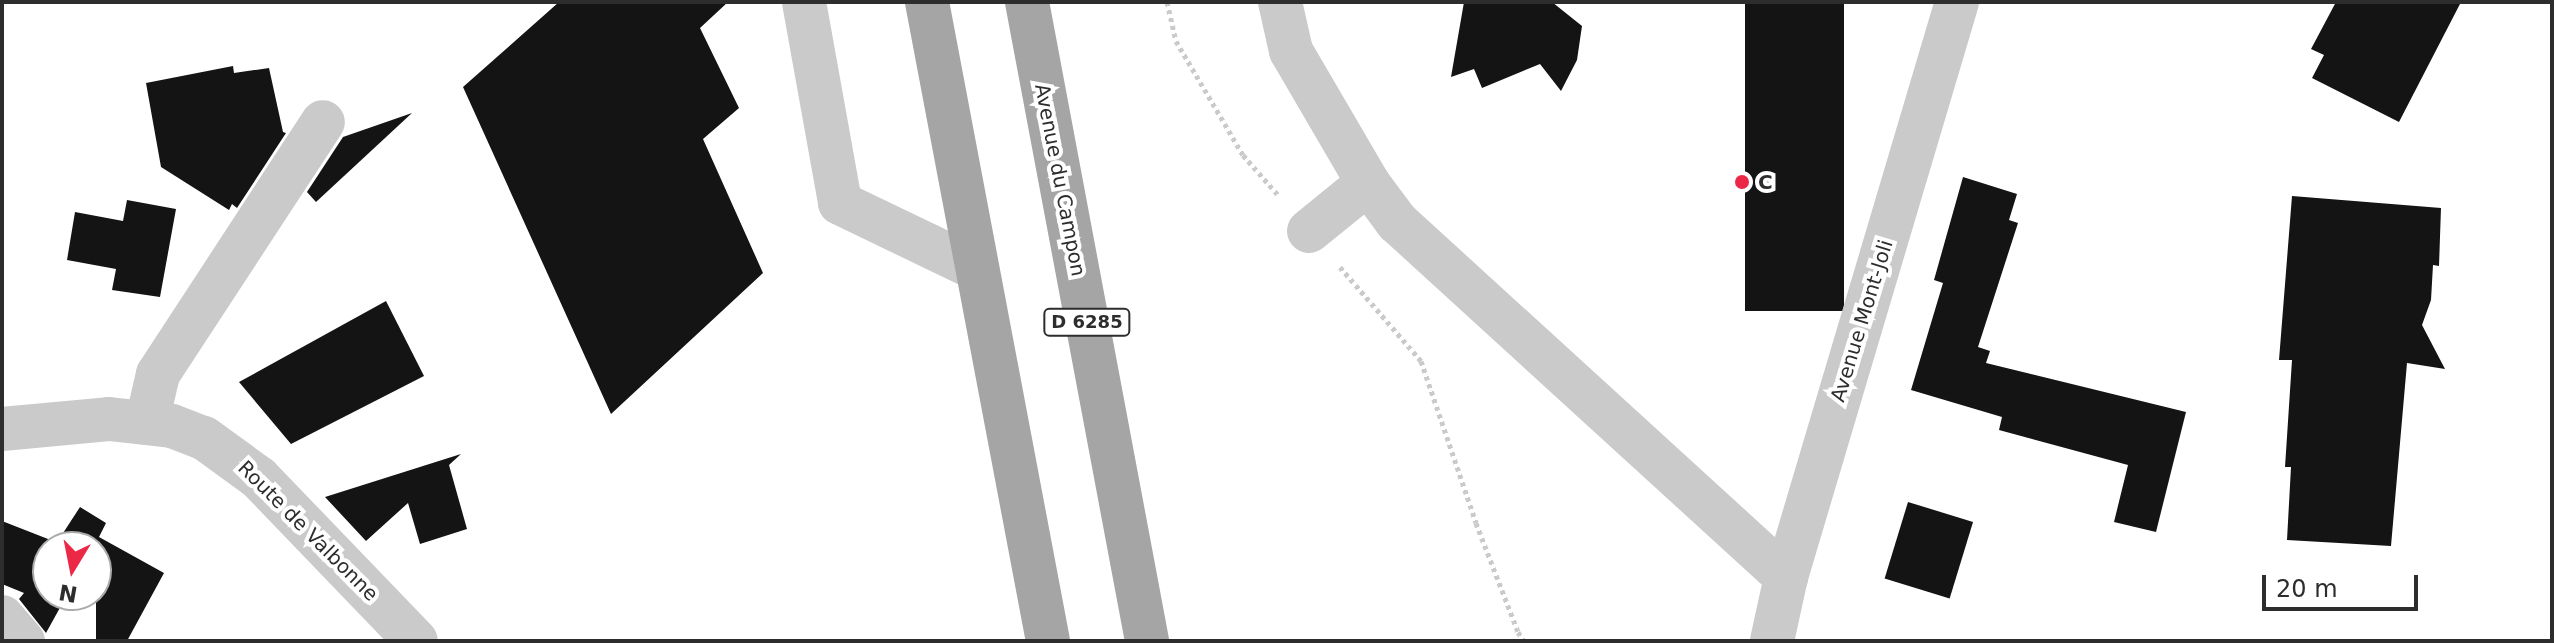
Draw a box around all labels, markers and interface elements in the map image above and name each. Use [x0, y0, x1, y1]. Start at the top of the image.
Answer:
street label: Avenue du Campon [1030, 82, 1090, 278]
place label: C [1758, 170, 1773, 194]
marker: C [1733, 173, 1751, 191]
street label: Avenue Mont-Joli [1826, 237, 1898, 405]
road number: D 6285 [1043, 308, 1131, 336]
street label: Route de Valbonne [233, 456, 383, 606]
north arrow [32, 531, 112, 611]
scale bar [2266, 559, 2422, 609]
text: 20 m [2276, 575, 2338, 603]
text: N [57, 579, 79, 607]

